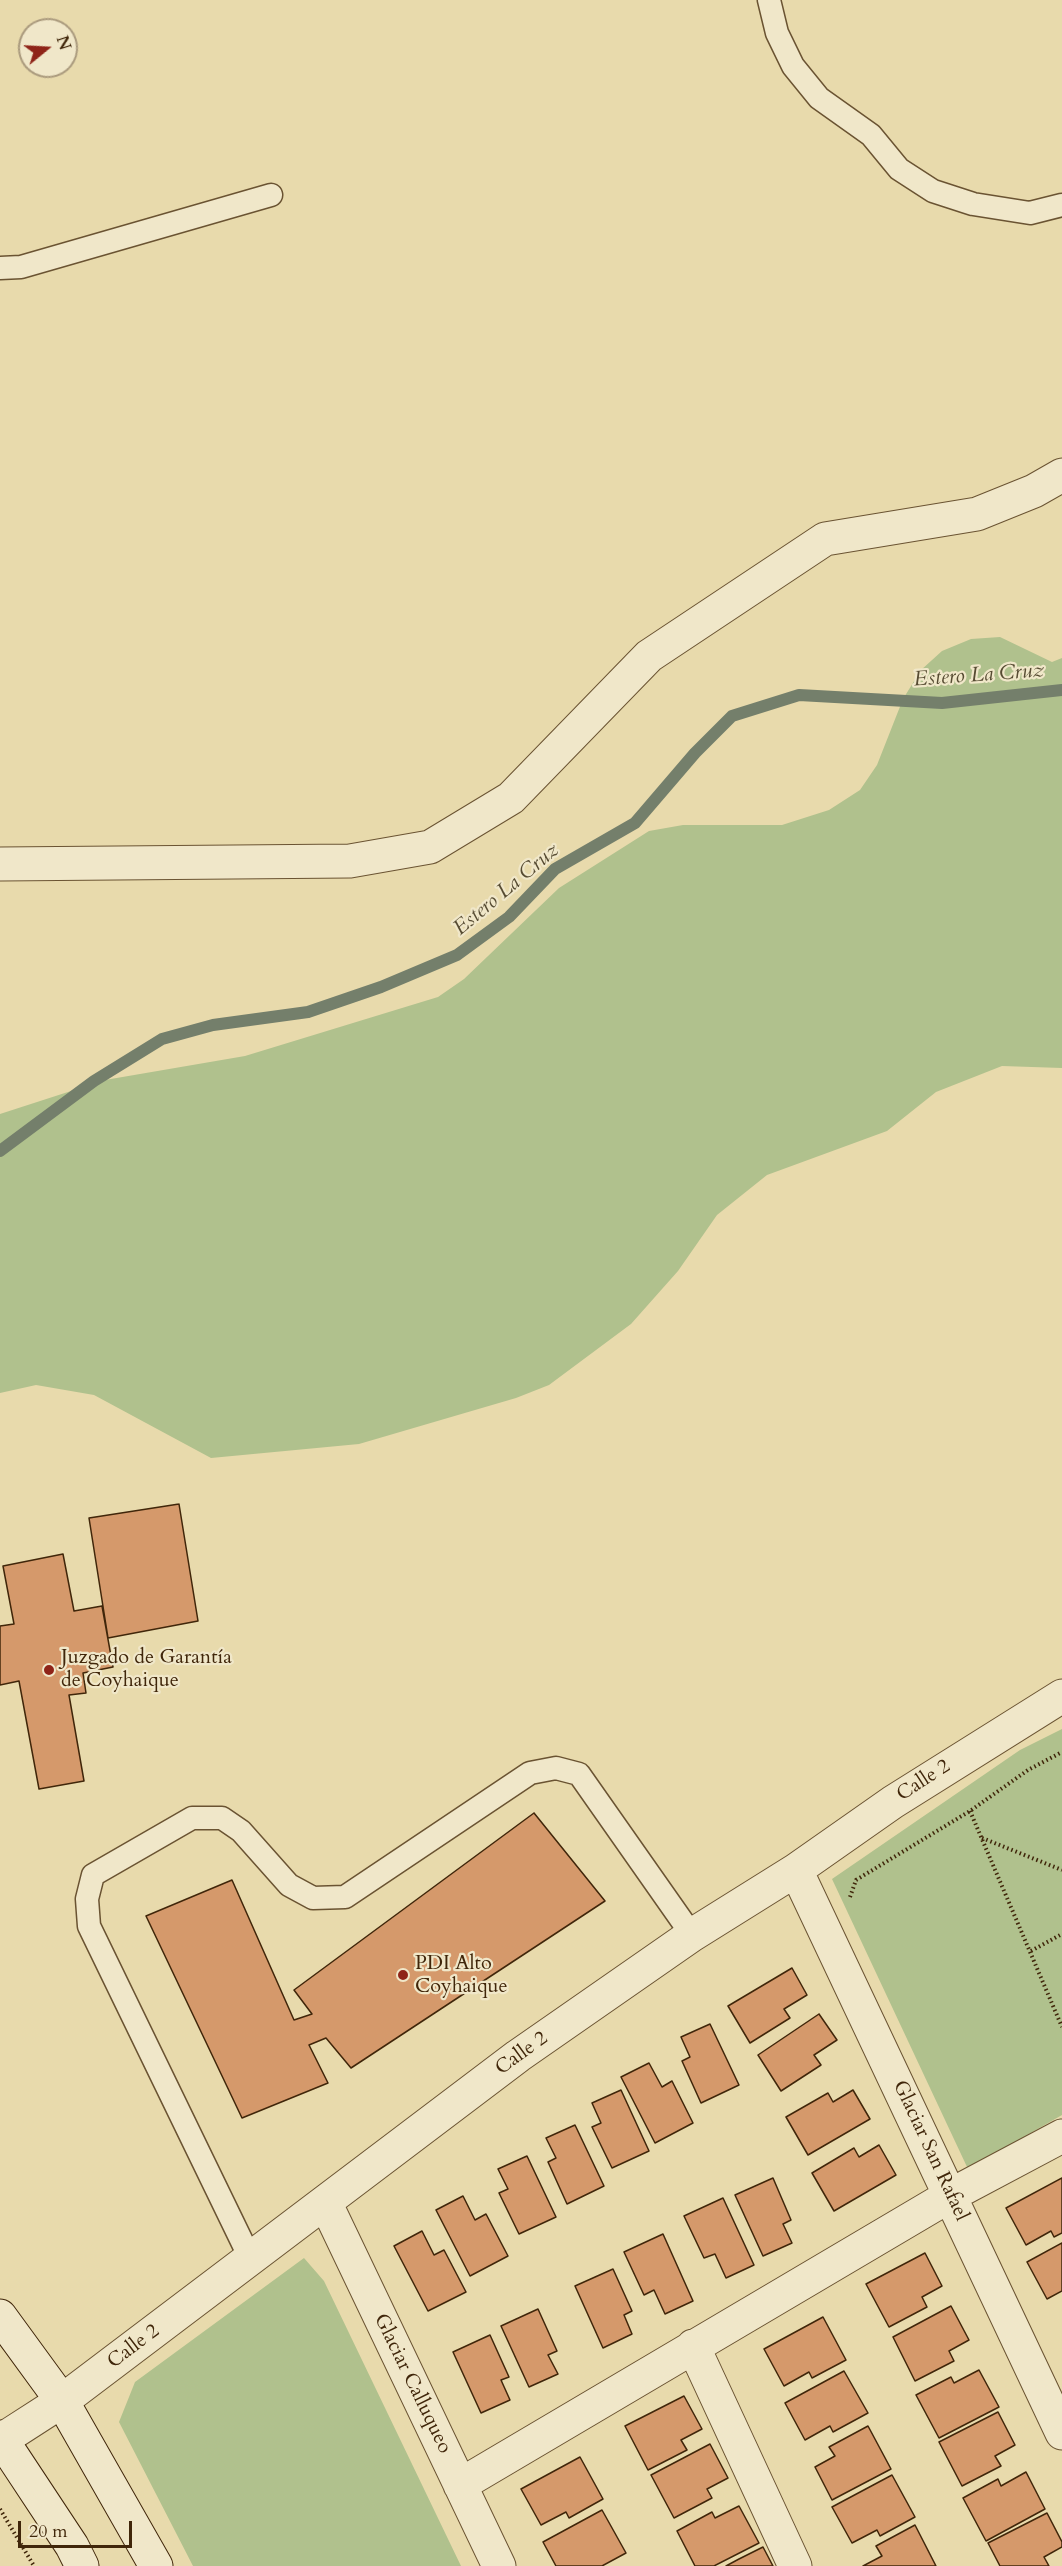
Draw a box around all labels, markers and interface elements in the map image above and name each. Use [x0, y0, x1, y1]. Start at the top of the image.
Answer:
north arrow [18, 18, 78, 78]
text: N [51, 33, 76, 53]
water label: Estero La Cruz [913, 659, 1045, 693]
water label: Estero La Cruz [449, 838, 565, 942]
place label: Juzgado de Garantía de Coyhaique [61, 1646, 232, 1693]
marker: Juzgado de Garantía de Coyhaique [42, 1663, 56, 1677]
street label: Calle 2 [893, 1755, 955, 1807]
place label: PDI Alto Coyhaique [415, 1952, 508, 1999]
marker: PDI Alto Coyhaique [396, 1968, 410, 1982]
street label: Calle 2 [491, 2027, 553, 2081]
street label: Glaciar San Rafael [887, 2077, 973, 2225]
street label: Glaciar Calluqueo [368, 2310, 456, 2458]
street label: Calle 2 [103, 2320, 165, 2374]
scale bar [21, 2509, 135, 2547]
text: 20 m [29, 2519, 68, 2544]

